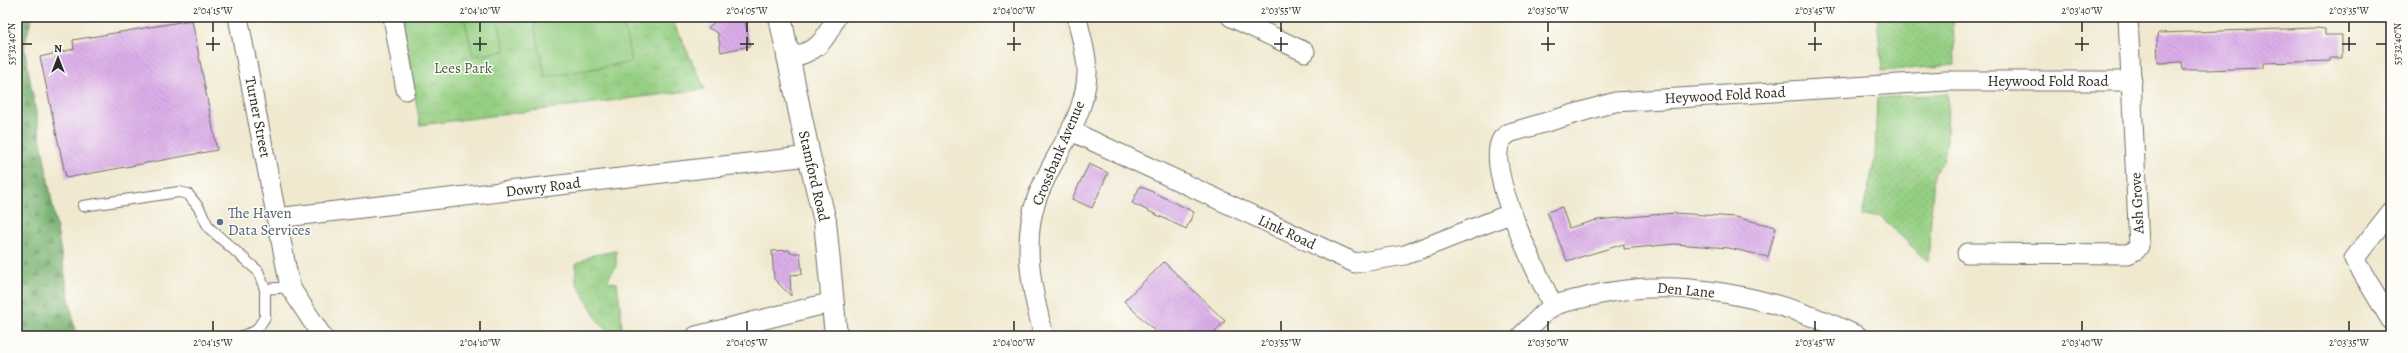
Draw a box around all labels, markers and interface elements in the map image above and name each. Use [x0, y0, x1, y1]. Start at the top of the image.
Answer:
text: 2°04'15"W [193, 4, 233, 17]
text: 2°04'10"W [460, 4, 501, 17]
text: 2°04'05"W [726, 4, 768, 17]
text: 2°04'00"W [993, 4, 1036, 17]
text: 2°03'55"W [1261, 4, 1302, 17]
text: 2°03'50"W [1528, 4, 1569, 17]
text: 2°03'45"W [1795, 4, 1836, 17]
text: 2°03'40"W [2061, 4, 2103, 17]
text: 2°03'35"W [2329, 4, 2370, 17]
text: 53°32'40"N [5, 23, 18, 65]
text: 53°32'40"N [2391, 23, 2404, 65]
north arrow [38, 38, 78, 78]
text: N [54, 41, 62, 56]
park label: Lees Park [434, 58, 493, 78]
street label: Heywood Fold Road [1987, 71, 2109, 91]
street label: Turner Street [240, 75, 276, 159]
street label: Heywood Fold Road [1664, 82, 1787, 108]
street label: Crossbank Avenue [1027, 97, 1089, 209]
street label: Stamford Road [794, 129, 834, 224]
street label: Dowry Road [504, 172, 582, 202]
street label: Ash Grove [2125, 172, 2149, 235]
place label: The Haven Data Services [228, 203, 311, 240]
street label: Link Road [1255, 210, 1320, 255]
marker: The Haven Data Services [215, 217, 225, 227]
street label: Den Lane [1656, 278, 1716, 303]
text: 2°04'15"W [193, 336, 233, 349]
text: 2°04'10"W [460, 336, 501, 349]
text: 2°04'05"W [726, 336, 768, 349]
text: 2°04'00"W [993, 336, 1036, 349]
text: 2°03'55"W [1261, 336, 1302, 349]
text: 2°03'50"W [1528, 336, 1569, 349]
text: 2°03'45"W [1795, 336, 1836, 349]
text: 2°03'40"W [2061, 336, 2103, 349]
text: 2°03'35"W [2329, 336, 2370, 349]

